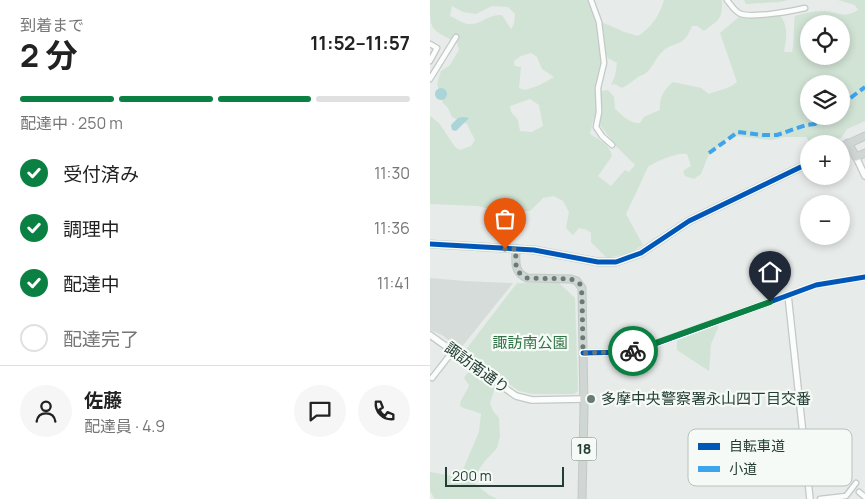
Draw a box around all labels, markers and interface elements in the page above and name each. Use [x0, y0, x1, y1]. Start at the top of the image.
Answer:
text: 到着まで [20, 14, 84, 36]
map controls [800, 15, 850, 245]
button: locate [800, 15, 850, 65]
text: 11:52–11:57 [310, 30, 410, 56]
text: 2 分 [20, 33, 77, 77]
button: layers [800, 75, 850, 125]
text: 配達中 · 250 m [20, 112, 123, 134]
button: + [800, 135, 850, 185]
icon: check [20, 159, 48, 187]
text: 受付済み [63, 161, 139, 187]
text: 11:30 [374, 162, 410, 184]
button: − [800, 195, 850, 245]
pin [484, 198, 526, 249]
icon: bag [491, 205, 519, 233]
icon: check [20, 214, 48, 242]
text: 調理中 [63, 216, 120, 242]
text: 11:36 [374, 217, 410, 239]
pin [749, 251, 791, 302]
icon: home [756, 258, 784, 286]
icon: check [20, 269, 48, 297]
text: 配達中 [63, 271, 120, 297]
text: 11:41 [377, 272, 410, 294]
text: 配達完了 [63, 326, 139, 352]
courier [608, 326, 658, 376]
park label: 諏訪南公園 [492, 332, 568, 353]
street label: 諏訪南通り [441, 337, 514, 398]
icon: bike [619, 337, 647, 365]
button: person [20, 385, 72, 437]
button: chat [294, 385, 346, 437]
button: phone [358, 385, 410, 437]
text: 佐藤 [84, 387, 122, 413]
place label: 多摩中央警察署永山四丁目交番 [601, 388, 811, 409]
marker: 多摩中央警察署永山四丁目交番 [585, 393, 597, 405]
text: 配達員 · 4.9 [84, 415, 165, 437]
legend [688, 429, 852, 486]
text: 自転車道 [729, 436, 785, 455]
road number: 18 [572, 438, 596, 460]
text: 小道 [729, 459, 757, 478]
scale bar [445, 464, 564, 487]
text: 200 m [452, 466, 492, 485]

